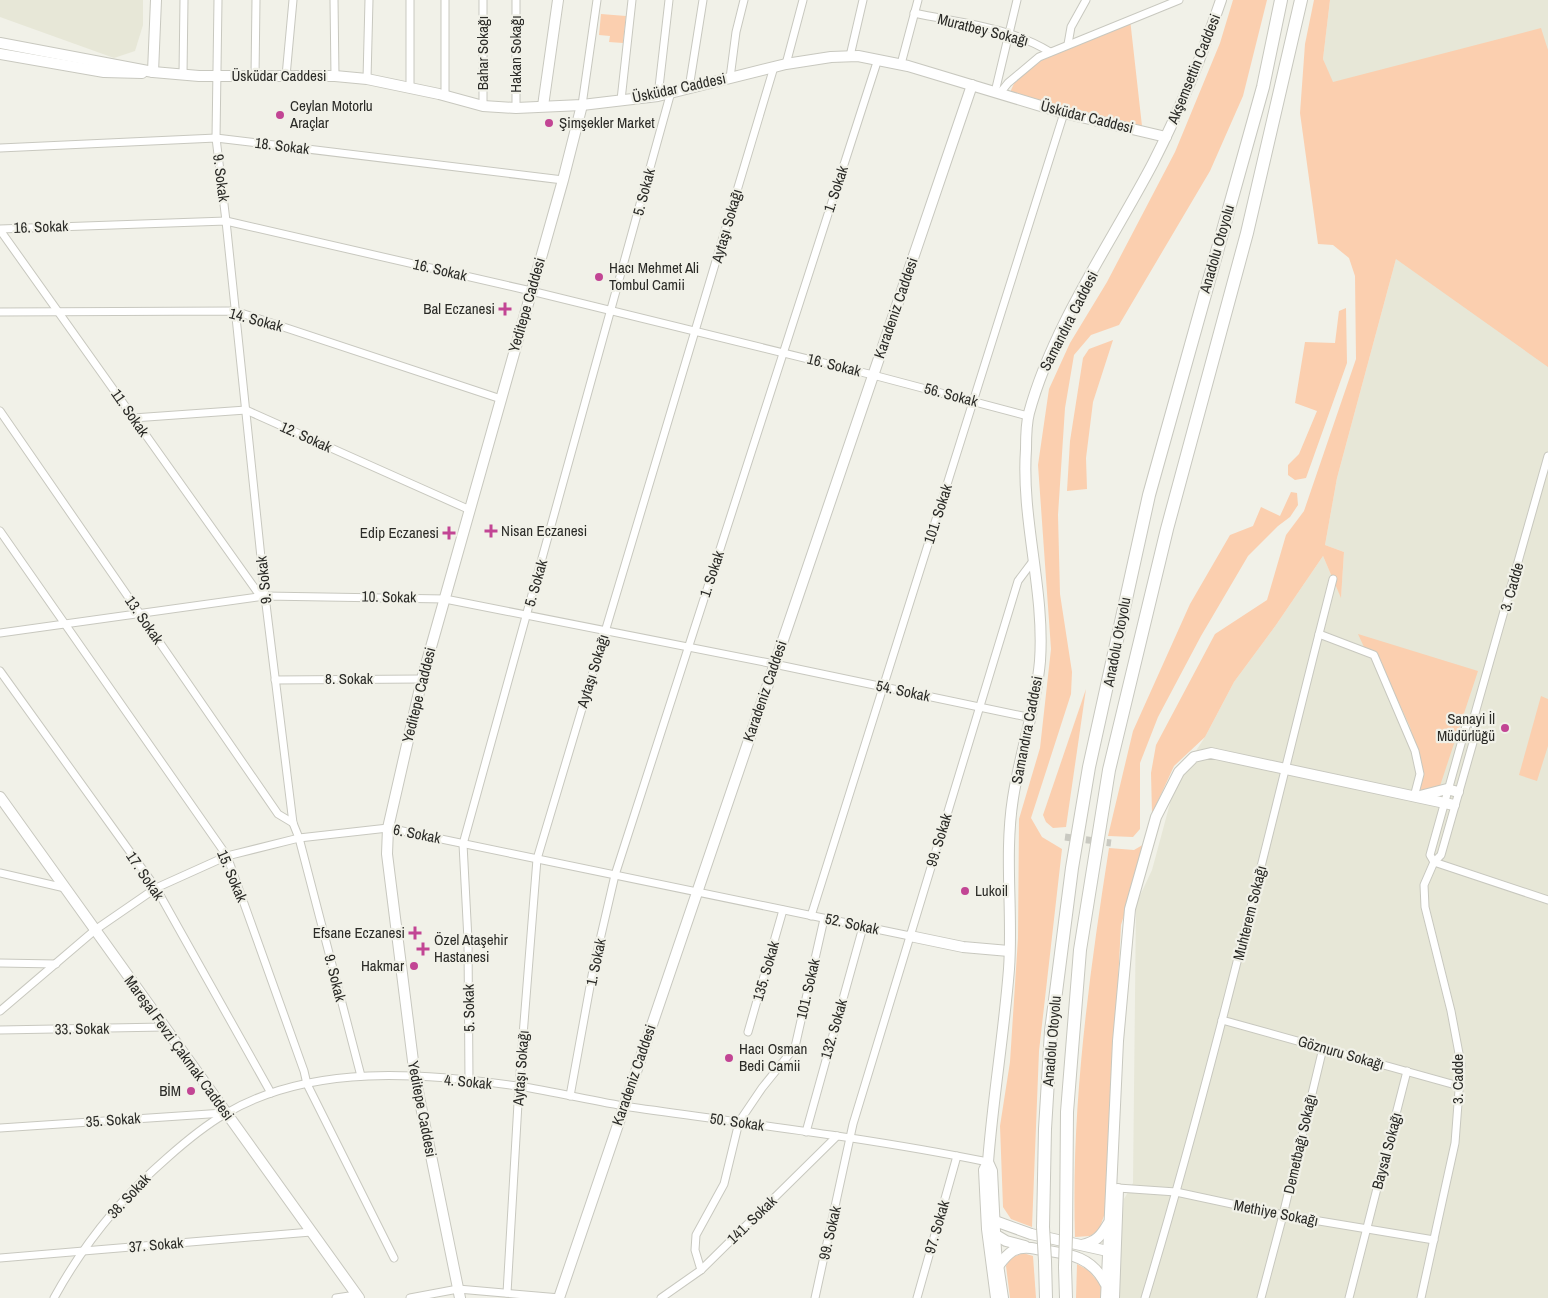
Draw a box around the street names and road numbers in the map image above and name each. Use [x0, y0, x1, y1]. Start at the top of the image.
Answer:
street label: Muratbey Sokağı [935, 8, 1031, 51]
street label: Akşemsettin Caddesi [1162, 11, 1225, 128]
street label: Hakan Sokağı [505, 15, 526, 93]
street label: Bahar Sokağı [472, 16, 493, 90]
street label: Üsküdar Caddesi [231, 65, 327, 86]
street label: Üsküdar Caddesi [630, 67, 728, 108]
street label: Üsküdar Caddesi [1038, 95, 1136, 138]
street label: 18. Sokak [254, 132, 311, 159]
street label: 9. Sokak [208, 153, 235, 204]
street label: 1. Sokak [818, 162, 853, 215]
street label: 5. Sokak [627, 165, 660, 218]
street label: Aytaşı Sokağı [706, 187, 747, 266]
street label: Anadolu Otoyolu [1194, 202, 1239, 296]
street label: 16. Sokak [13, 215, 70, 238]
street label: 16. Sokak [411, 253, 470, 286]
street label: Yeditepe Caddesi [503, 255, 550, 355]
street label: Karadeniz Caddesi [868, 255, 923, 361]
street label: Samandıra Caddesi [1034, 267, 1103, 374]
street label: 14. Sokak [227, 302, 286, 337]
street label: 16. Sokak [805, 348, 864, 382]
street label: 56. Sokak [922, 377, 981, 412]
street label: 11. Sokak [106, 385, 155, 441]
street label: 12. Sokak [277, 416, 336, 458]
street label: 101. Sokak [918, 481, 957, 546]
street label: 1. Sokak [694, 547, 729, 600]
street label: 9. Sokak [250, 554, 276, 605]
street label: 5. Sokak [519, 556, 552, 609]
street label: 3. Cadde [1495, 560, 1529, 614]
street label: 10. Sokak [361, 586, 417, 607]
street label: 13. Sokak [120, 591, 169, 649]
street label: Anadolu Otoyolu [1097, 595, 1135, 690]
street label: Aytaşı Sokağı [571, 632, 614, 711]
street label: Karadeniz Caddesi [737, 638, 792, 744]
street label: Yeditepe Caddesi [397, 645, 440, 745]
street label: 8. Sokak [325, 668, 374, 689]
street label: Samandıra Caddesi [1006, 674, 1047, 786]
street label: 54. Sokak [874, 675, 933, 707]
street label: 99. Sokak [920, 810, 957, 869]
street label: 6. Sokak [392, 819, 443, 849]
street label: 17. Sokak [121, 847, 170, 905]
street label: 15. Sokak [212, 847, 253, 906]
street label: Muhterem Sokağı [1228, 863, 1271, 963]
street label: 52. Sokak [823, 908, 882, 940]
street label: 1. Sokak [580, 935, 611, 987]
street label: 135. Sokak [747, 938, 784, 1003]
street label: 9. Sokak [320, 952, 352, 1004]
street label: 101. Sokak [790, 956, 825, 1021]
street label: Mareşal Fevzi Çakmak Caddesi [120, 971, 239, 1124]
street label: 5. Sokak [458, 983, 479, 1032]
street label: Anadolu Otoyolu [1037, 995, 1066, 1088]
street label: 132. Sokak [815, 996, 852, 1061]
street label: 33. Sokak [54, 1018, 110, 1039]
street label: Karadeniz Caddesi [606, 1022, 661, 1128]
street label: Aytaşı Sokağı [507, 1029, 534, 1107]
street label: Göznuru Sokağı [1296, 1030, 1387, 1075]
street label: 3. Cadde [1447, 1054, 1468, 1104]
street label: Yeditepe Caddesi [403, 1059, 442, 1159]
street label: 4. Sokak [443, 1069, 494, 1094]
street label: Demetbağı Sokağı [1278, 1092, 1321, 1196]
street label: 35. Sokak [85, 1107, 142, 1132]
street label: 50. Sokak [709, 1107, 766, 1136]
street label: Baysal Sokağı [1366, 1110, 1407, 1192]
street label: 38. Sokak [102, 1168, 156, 1223]
street label: 141. Sokak [722, 1190, 782, 1249]
street label: Methiye Sokağı [1232, 1194, 1320, 1231]
street label: 97. Sokak [919, 1197, 954, 1256]
street label: 99. Sokak [813, 1203, 846, 1262]
street label: 37. Sokak [128, 1232, 185, 1257]

